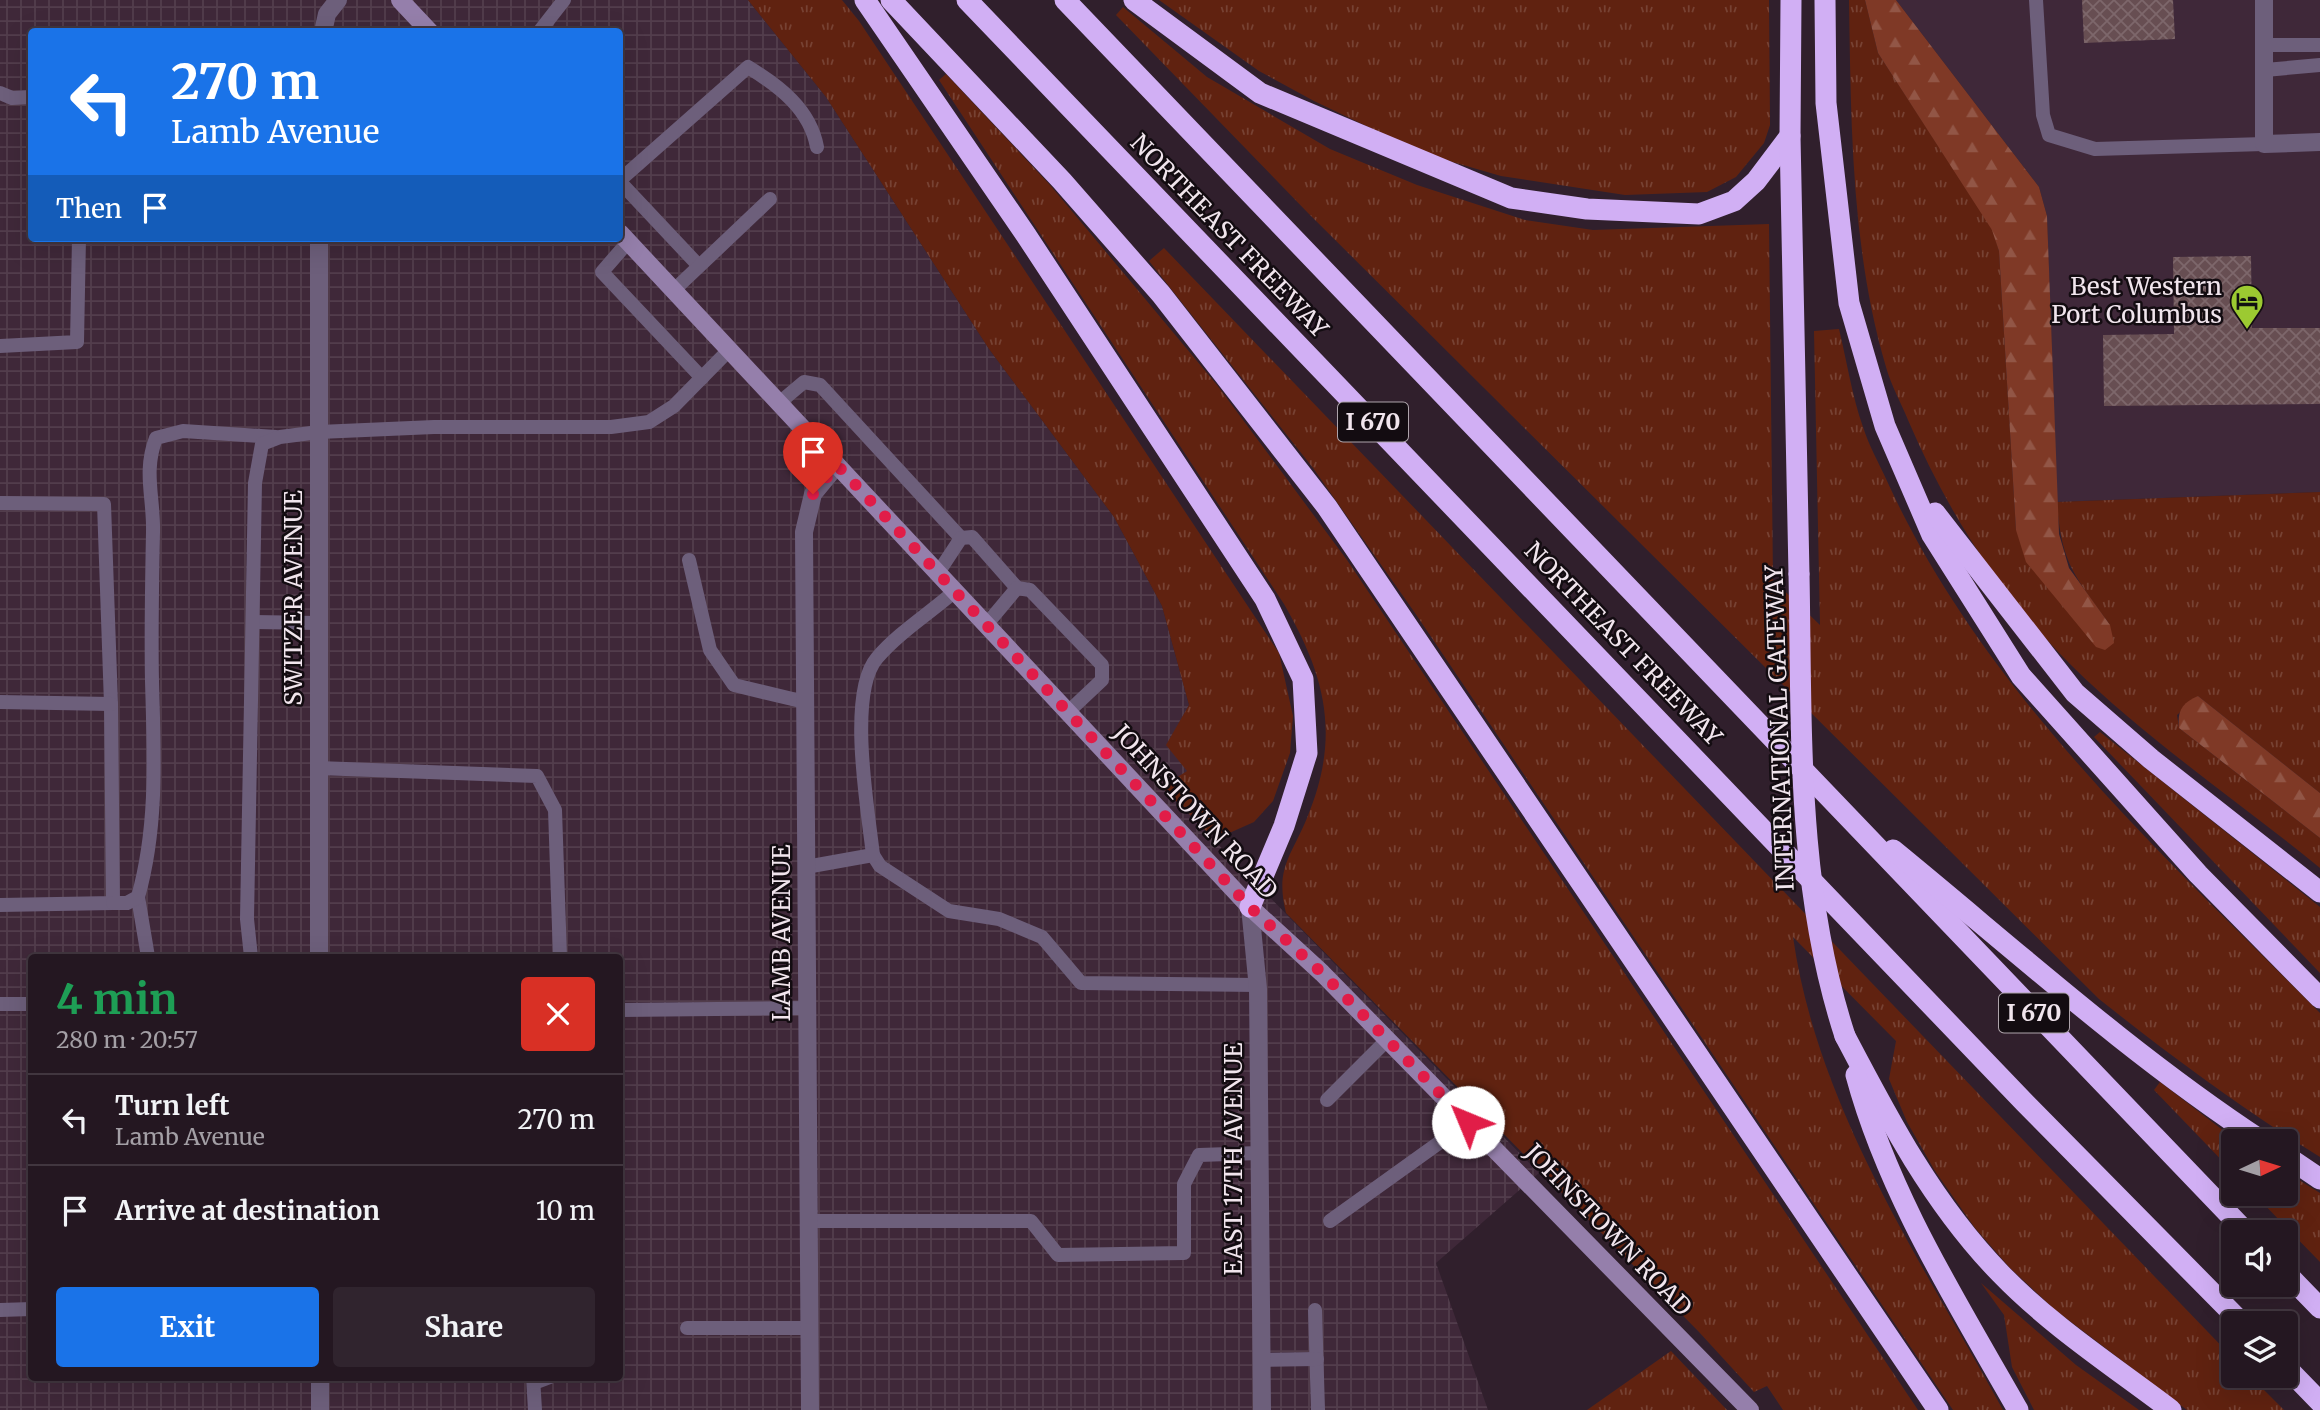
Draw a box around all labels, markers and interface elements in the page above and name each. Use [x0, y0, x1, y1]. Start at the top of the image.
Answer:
text: 270 m [171, 51, 319, 112]
icon: left [56, 56, 147, 147]
text: Lamb Avenue [171, 112, 379, 152]
street label: NORTHEAST FREEWAY [1124, 127, 1335, 344]
icon: arrive [136, 189, 174, 227]
text: Then [56, 192, 122, 225]
place label: Best Western Port Columbus [2051, 271, 2222, 330]
hotel icon: Best Western Port Columbus [2228, 282, 2266, 331]
road number: I 670 [1338, 402, 1408, 442]
pin [783, 422, 843, 494]
icon: arrive [794, 433, 832, 471]
street label: SWITZER AVENUE [278, 489, 309, 706]
street label: NORTHEAST FREEWAY [1518, 535, 1729, 752]
street label: INTERNATIONAL GATEWAY [1758, 564, 1801, 892]
street label: JOHNSTOWN ROAD [1106, 717, 1284, 905]
street label: LAMB AVENUE [766, 844, 797, 1021]
text: 4 min [56, 973, 178, 1025]
button: close [521, 977, 595, 1051]
road number: I 670 [1999, 994, 2069, 1032]
text: 280 m · 20:57 [56, 1025, 198, 1054]
street label: EAST 17TH AVENUE [1218, 1042, 1249, 1275]
position arrow [1431, 1085, 1505, 1159]
text: Turn left [115, 1089, 229, 1122]
icon: left [56, 1101, 94, 1139]
text: 270 m [518, 1103, 595, 1136]
text: Lamb Avenue [115, 1122, 265, 1151]
north arrow [2221, 1129, 2298, 1206]
map controls [2221, 1129, 2298, 1388]
street label: JOHNSTOWN ROAD [1517, 1136, 1699, 1322]
icon: arrive [56, 1192, 94, 1230]
text: Arrive at destination [115, 1194, 380, 1227]
text: 10 m [536, 1194, 595, 1227]
button: sound [2221, 1220, 2298, 1297]
button: Exit [56, 1287, 319, 1367]
button: Share [333, 1287, 595, 1367]
button: layers [2221, 1311, 2298, 1388]

